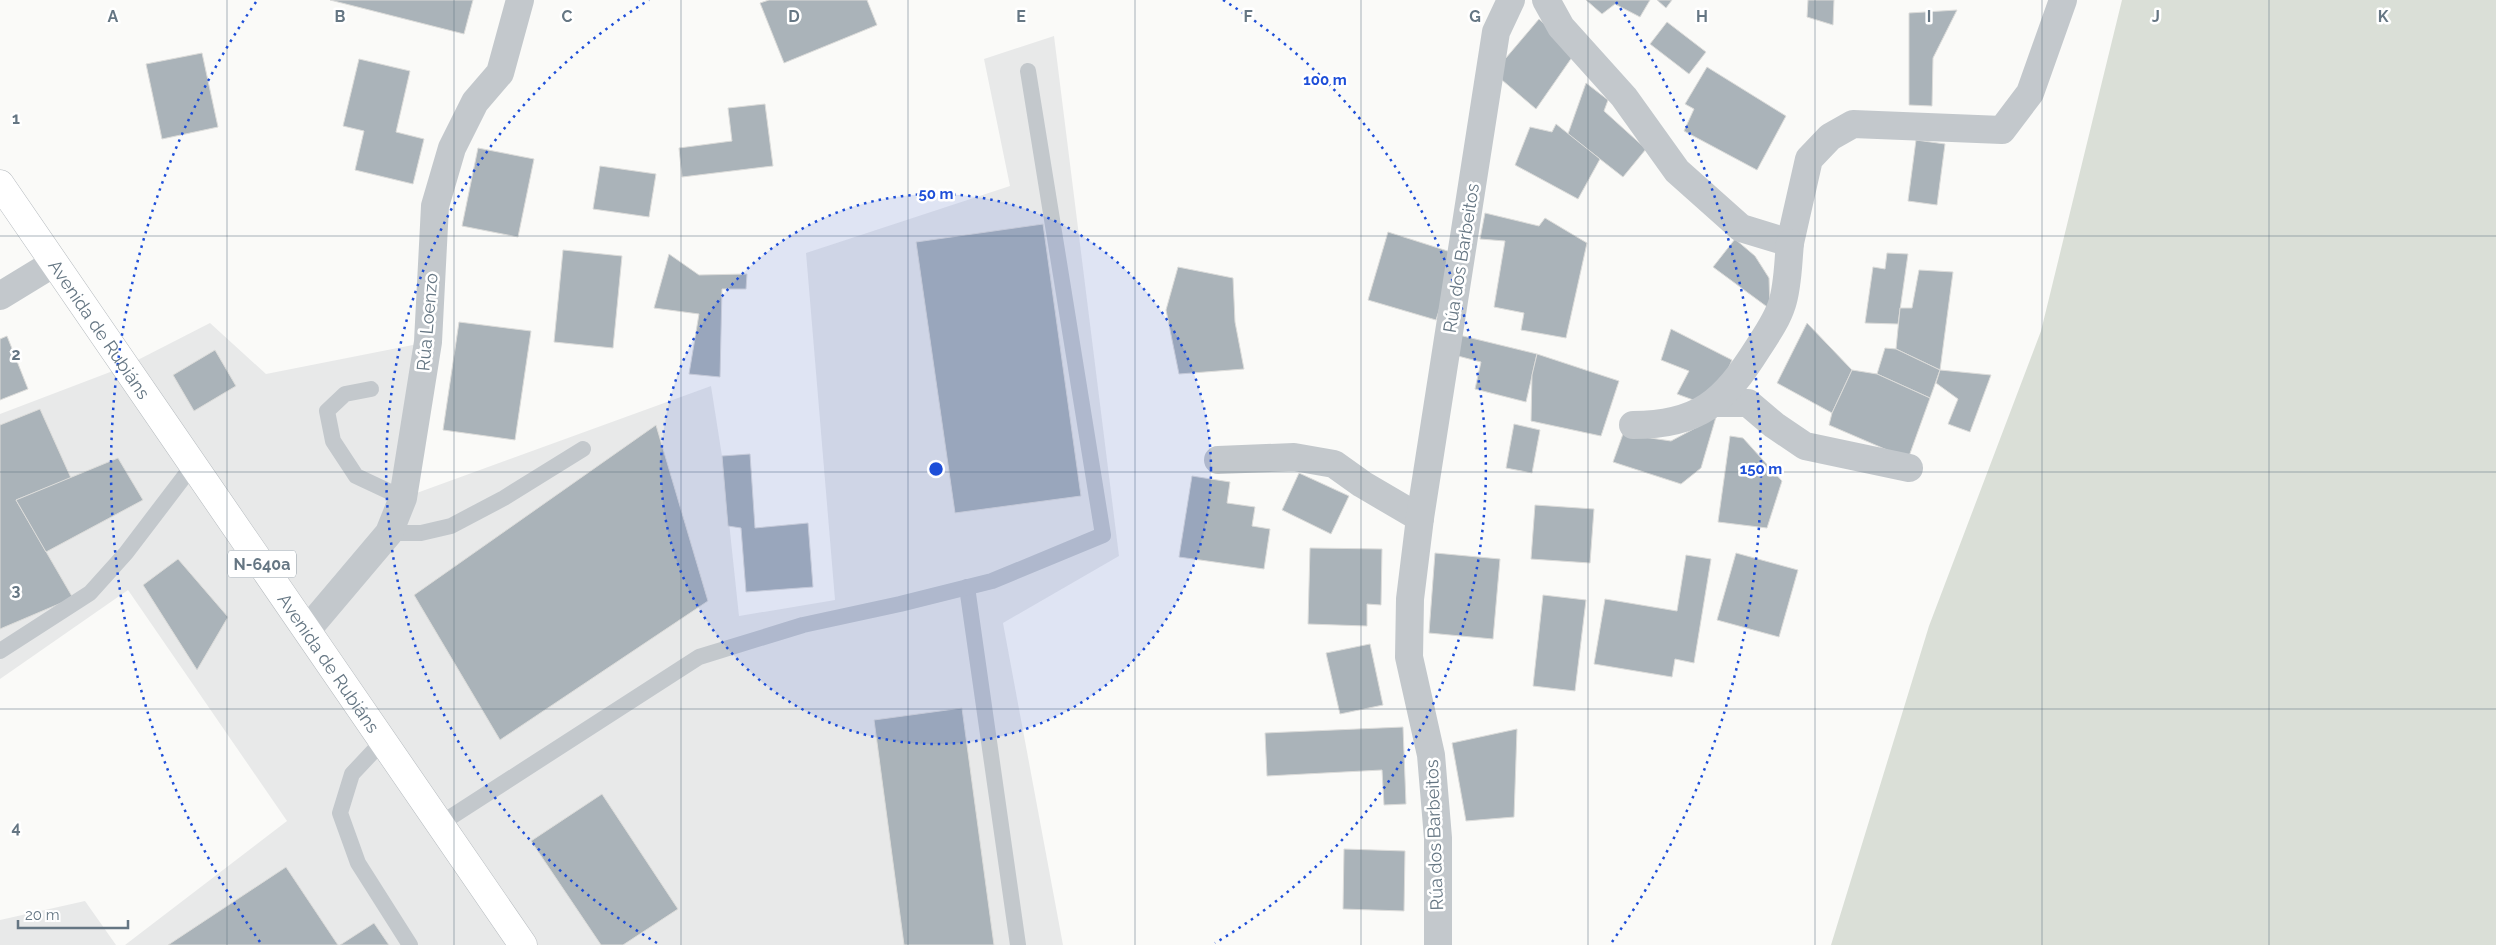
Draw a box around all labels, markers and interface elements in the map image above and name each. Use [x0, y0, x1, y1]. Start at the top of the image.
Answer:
text: A [108, 7, 119, 26]
text: B [335, 7, 346, 26]
text: C [562, 7, 573, 26]
text: D [788, 7, 800, 26]
text: E [1016, 7, 1026, 26]
text: F [1243, 7, 1253, 26]
text: G [1469, 7, 1481, 26]
text: H [1696, 7, 1708, 26]
text: I [1927, 7, 1931, 26]
text: J [2152, 7, 2160, 26]
text: K [2378, 7, 2389, 26]
text: 100 m [1303, 71, 1347, 89]
text: 1 [12, 109, 20, 128]
street label: Rúa dos Barbeitos [1439, 182, 1483, 334]
text: 50 m [918, 185, 954, 203]
street label: Avenida de Rubiáns [45, 255, 155, 403]
street label: Rúa Loenzo [412, 272, 442, 372]
text: 2 [11, 345, 21, 364]
centre of rings [927, 460, 945, 478]
text: 150 m [1740, 460, 1782, 478]
road number: N-640a [228, 550, 296, 578]
text: 3 [12, 581, 21, 600]
street label: Avenida de Rubiáns [274, 589, 384, 737]
street label: Rúa dos Barbeitos [1421, 759, 1447, 911]
text: 4 [11, 818, 21, 837]
scale bar [18, 898, 128, 930]
text: 20 m [25, 906, 60, 924]

